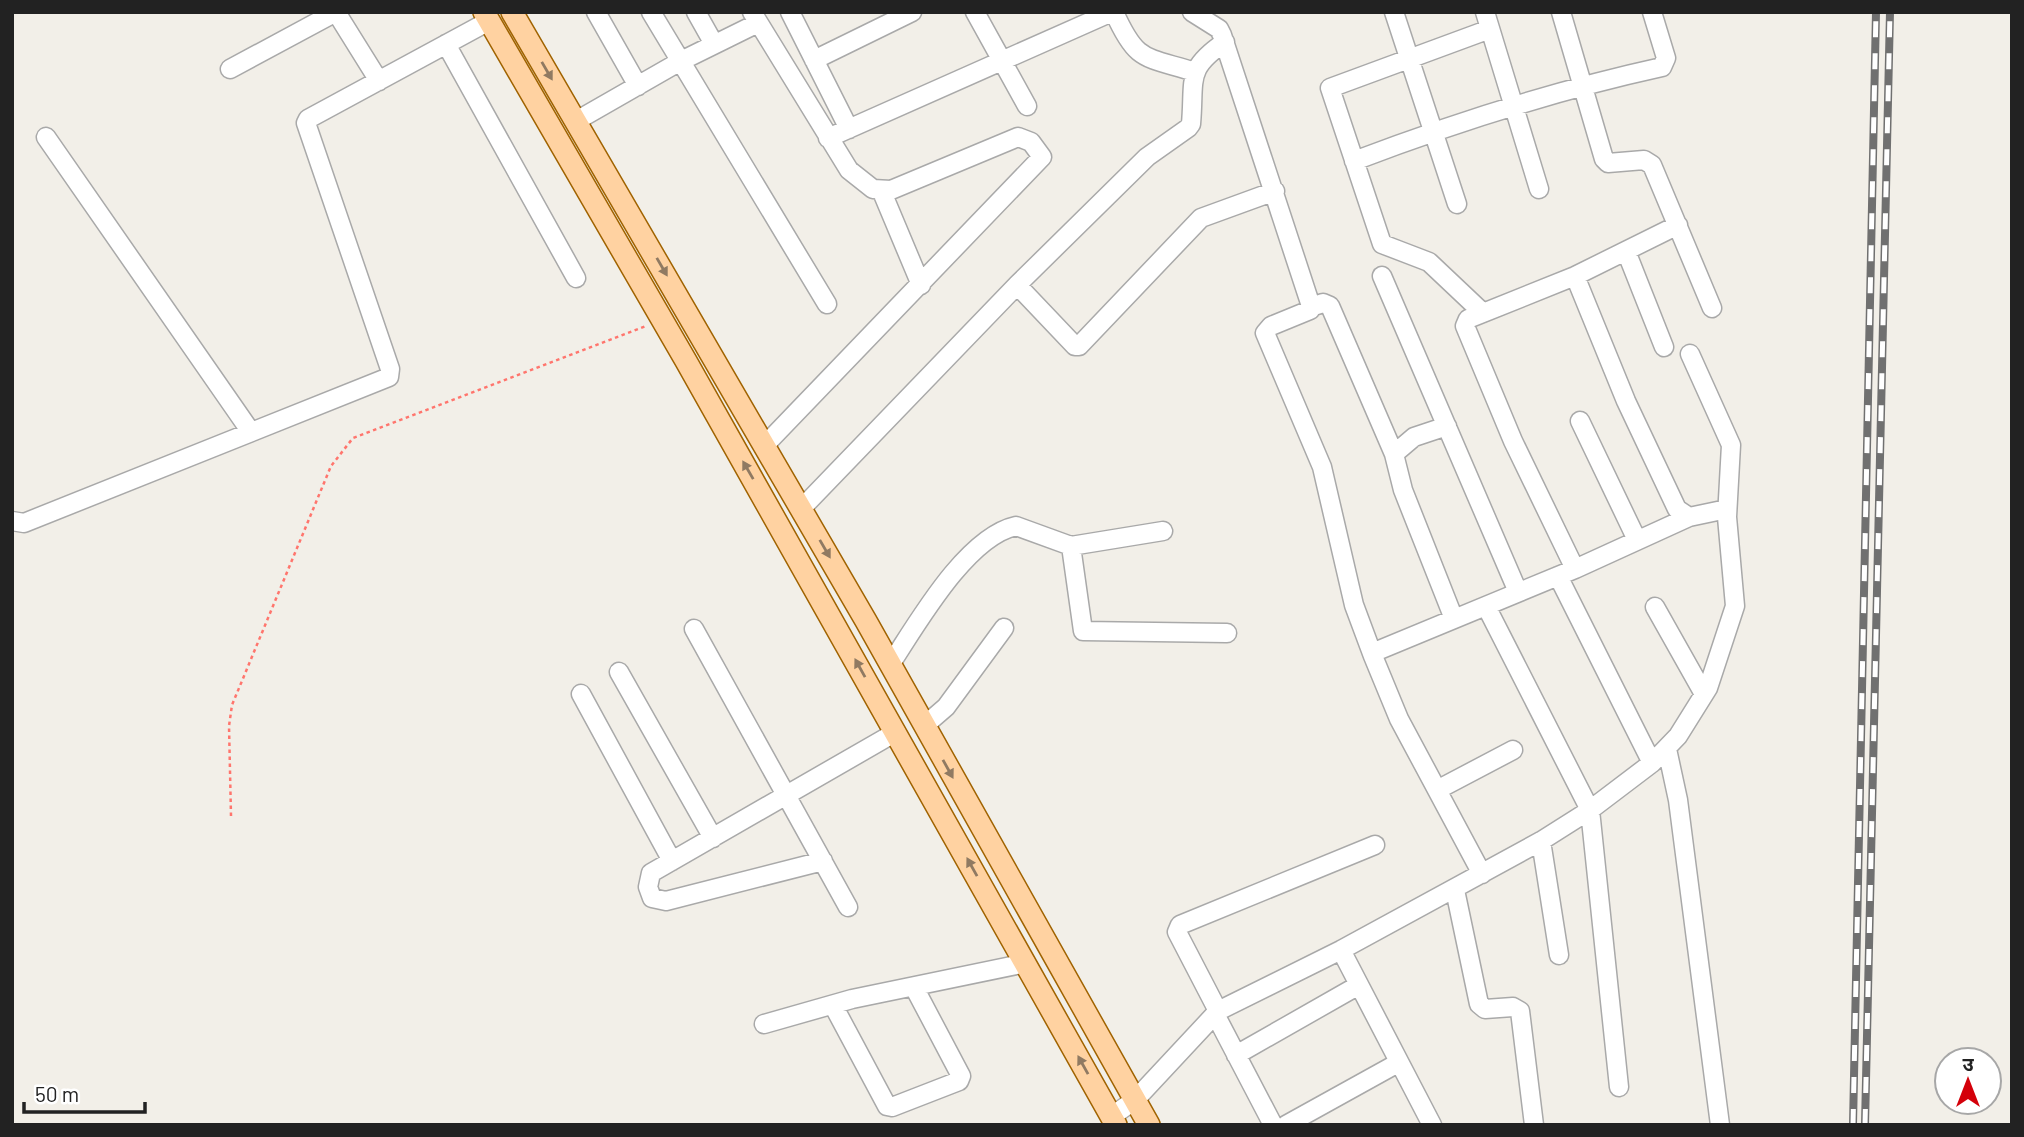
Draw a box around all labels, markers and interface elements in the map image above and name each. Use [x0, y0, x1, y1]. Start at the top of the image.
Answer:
one-way arrow [541, 62, 553, 81]
one-way arrow [656, 258, 668, 277]
one-way arrow [742, 461, 754, 480]
one-way arrow [818, 540, 831, 559]
one-way arrow [854, 659, 866, 678]
one-way arrow [942, 759, 954, 779]
one-way arrow [966, 857, 978, 876]
north arrow [1933, 1046, 2003, 1116]
text: उ [1962, 1052, 1974, 1075]
one-way arrow [1077, 1056, 1089, 1075]
scale bar [24, 1070, 145, 1114]
text: 50 m [35, 1081, 79, 1106]

